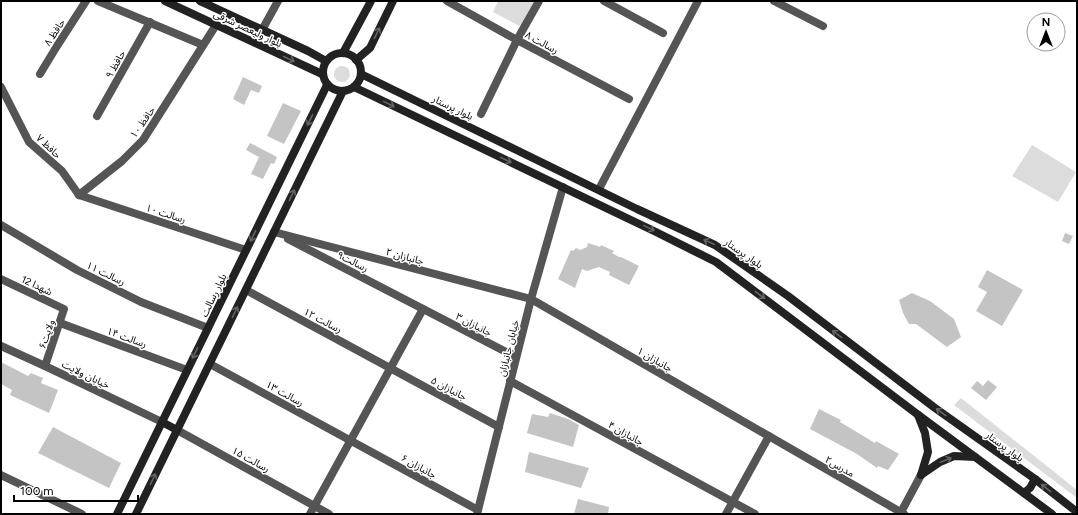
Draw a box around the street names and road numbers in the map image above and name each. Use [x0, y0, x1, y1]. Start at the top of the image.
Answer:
street label: بلوار ولیعصر شرقی [211, 7, 284, 50]
street label: حافظ ۸ [41, 16, 68, 48]
street label: رسالت ۸ [523, 28, 561, 57]
street label: حافظ ۹ [103, 48, 128, 80]
street label: بلوار پرستار [429, 92, 476, 123]
street label: حافظ ۱۰ [127, 104, 158, 141]
street label: حافظ ۷ [33, 131, 64, 161]
street label: رسالت ۱۰ [144, 201, 188, 226]
street label: بلوار پرستار [721, 235, 766, 272]
street label: جانبازان ۲ [385, 245, 425, 268]
street label: رسالت۹ [335, 248, 371, 275]
street label: رسالت ۱۱ [84, 258, 128, 289]
street label: بلوار رسالت [197, 271, 230, 319]
street label: شهدا 12 [19, 273, 55, 298]
street label: رسالت ۱۲ [301, 305, 344, 336]
street label: جانبازان ۳ [454, 310, 494, 339]
street label: ولایت۶ [35, 318, 57, 350]
street label: خیابان جانبازان [495, 318, 522, 378]
street label: رسالت ۱۴ [105, 324, 149, 351]
street label: جانبازان ۱ [635, 344, 675, 375]
street label: خیابان ولایت [60, 357, 112, 392]
street label: جانبازان ۵ [429, 374, 469, 403]
street label: رسالت ۱۳ [263, 378, 306, 409]
street label: جانبازان ۴ [606, 418, 646, 449]
street label: بلوار پرستار [982, 428, 1026, 465]
street label: رسالت ۱۵ [229, 444, 272, 475]
street label: جانبازان ۶ [399, 451, 439, 482]
street label: مدرس۲ [823, 453, 857, 480]

